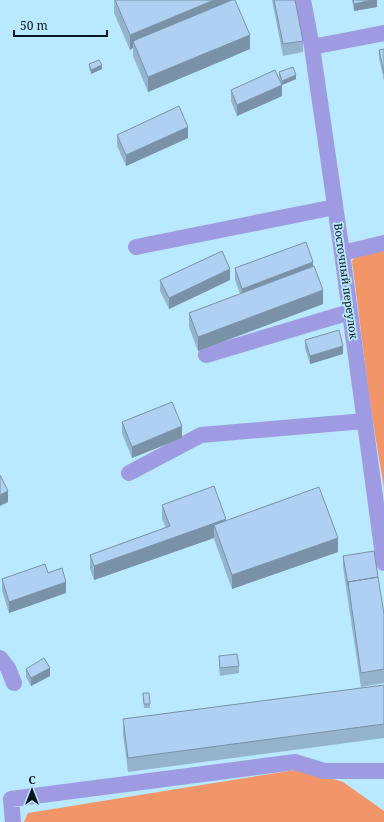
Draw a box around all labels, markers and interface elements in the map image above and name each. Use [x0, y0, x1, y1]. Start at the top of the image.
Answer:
scale bar [14, 12, 107, 38]
text: 50 m [20, 17, 48, 34]
street label: Восточный переулок [331, 222, 362, 340]
north arrow [12, 770, 52, 810]
text: С [28, 772, 36, 787]

